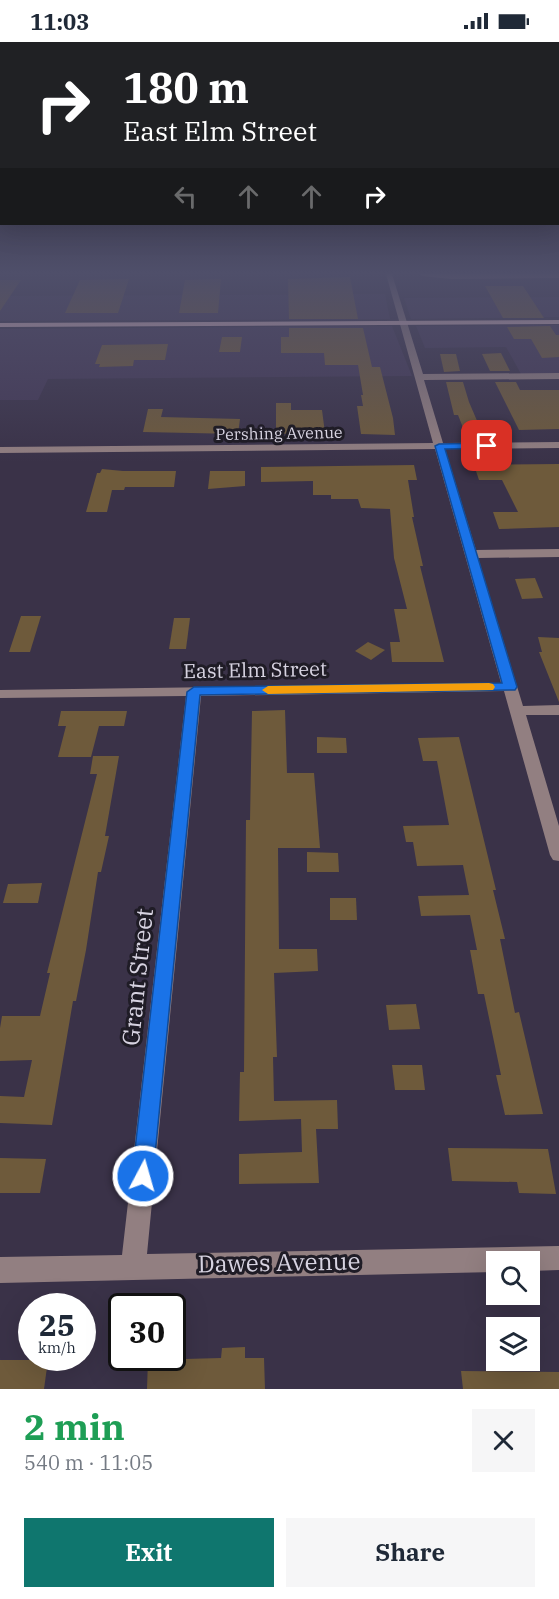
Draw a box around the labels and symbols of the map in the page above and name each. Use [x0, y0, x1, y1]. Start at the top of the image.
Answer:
pin [461, 420, 512, 471]
street label: Pershing Avenue [215, 422, 343, 444]
street label: East Elm Street [183, 655, 327, 684]
street label: Grant Street [114, 907, 160, 1047]
position arrow [111, 1144, 175, 1208]
street label: Dawes Avenue [197, 1245, 361, 1279]
speed limit sign: 30 [108, 1293, 186, 1371]

